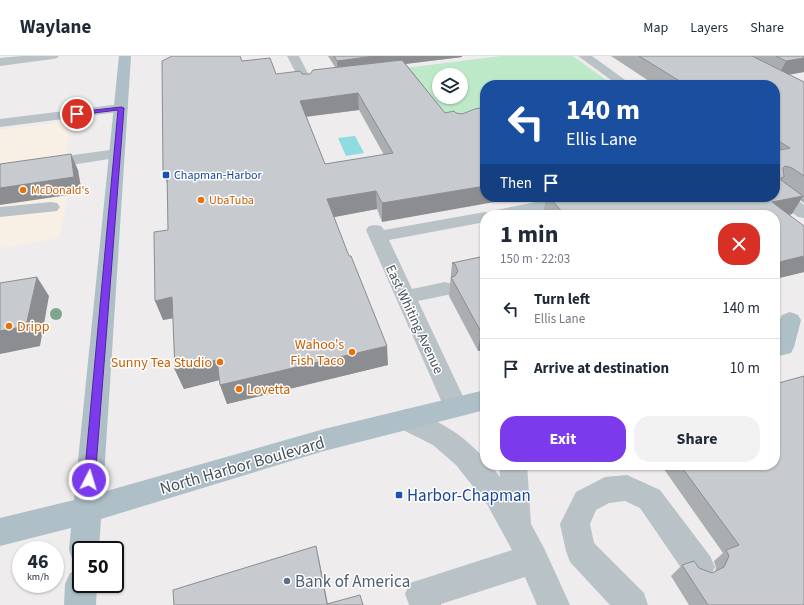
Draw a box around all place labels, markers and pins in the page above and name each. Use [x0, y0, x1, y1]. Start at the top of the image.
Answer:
pin [60, 97, 94, 131]
place label: Chapman-Harbor [174, 167, 263, 184]
marker: Chapman-Harbor [161, 170, 171, 180]
place label: McDonald's [31, 182, 89, 199]
marker: McDonald's [18, 185, 28, 195]
place label: UbaTuba [209, 192, 254, 209]
marker: UbaTuba [196, 195, 206, 205]
place label: Dripp [17, 317, 50, 337]
marker: Dripp [4, 321, 14, 331]
place label: Wahoo's Fish Taco [290, 335, 344, 371]
marker: Wahoo's Fish Taco [347, 347, 357, 357]
place label: Sunny Tea Studio [111, 353, 212, 373]
marker: Sunny Tea Studio [215, 357, 225, 367]
place label: Lovetta [247, 380, 290, 400]
marker: Lovetta [234, 384, 244, 394]
place label: Harbor-Chapman [407, 484, 531, 508]
marker: Harbor-Chapman [394, 490, 404, 500]
place label: Bank of America [295, 570, 410, 594]
marker: Bank of America [282, 576, 292, 586]

